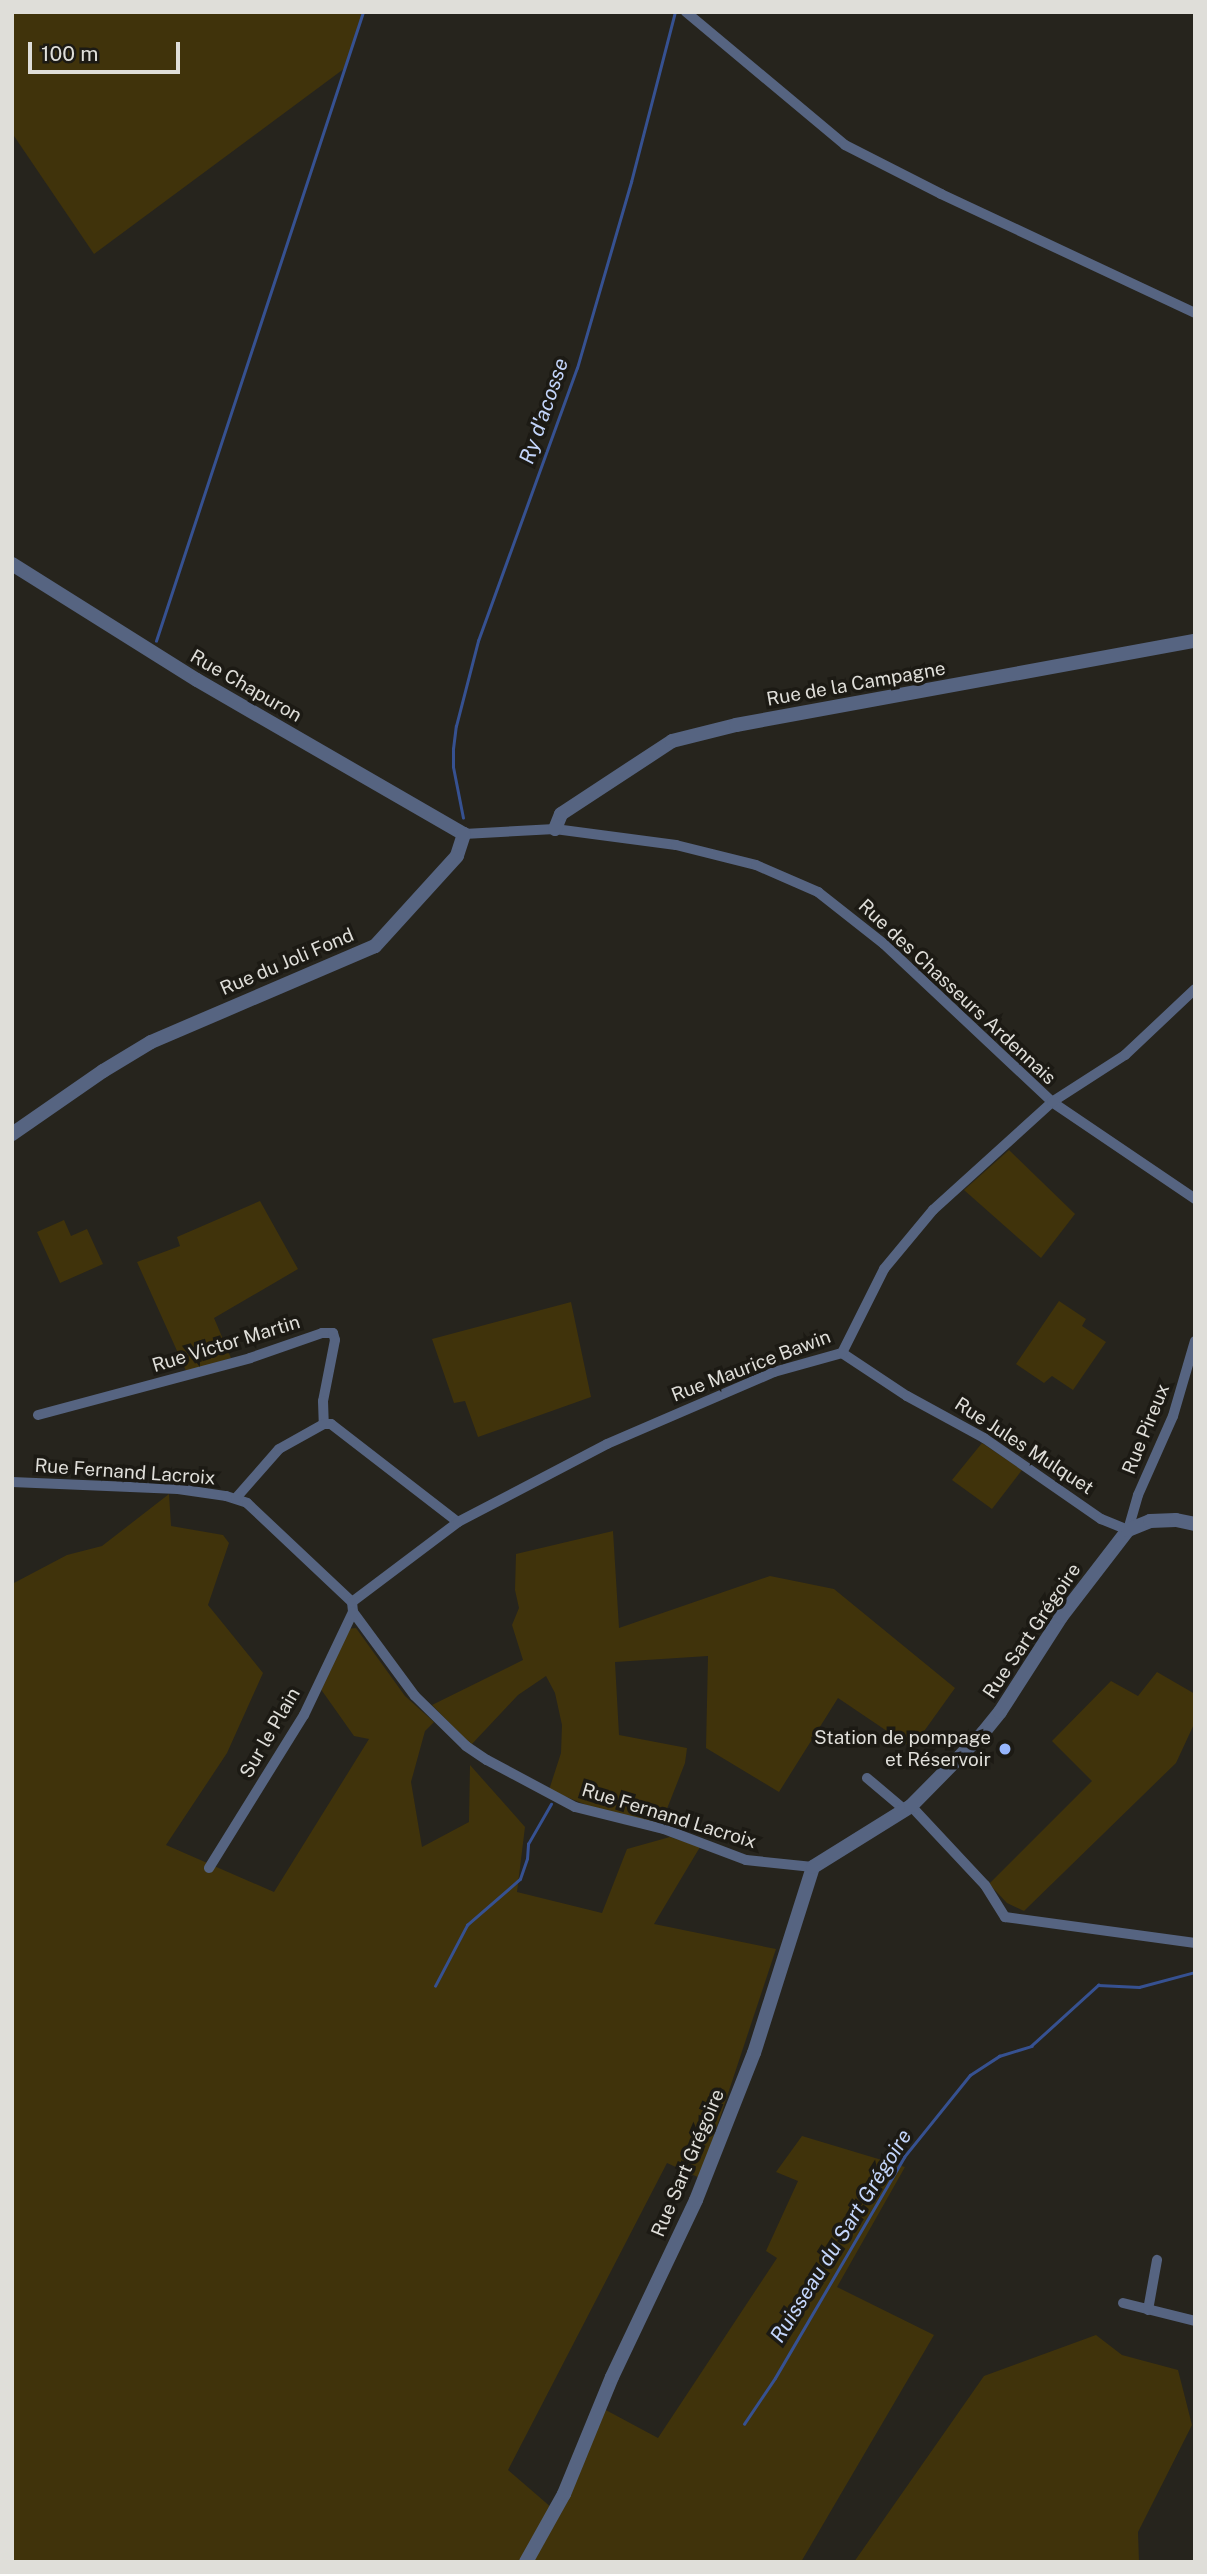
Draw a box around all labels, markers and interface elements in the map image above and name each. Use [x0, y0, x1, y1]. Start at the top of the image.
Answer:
scale bar [32, 28, 184, 72]
text: 100 m [41, 41, 98, 66]
water label: Ry d'acosse [514, 355, 574, 467]
street label: Rue Chapuron [186, 645, 306, 727]
street label: Rue de la Campagne [765, 657, 947, 711]
street label: Rue des Chasseurs Ardennais [853, 894, 1061, 1090]
street label: Rue du Joli Fond [217, 924, 357, 1000]
street label: Rue Victor Martin [149, 1311, 303, 1377]
street label: Rue Maurice Bawin [668, 1325, 834, 1407]
street label: Rue Pireux [1117, 1380, 1175, 1478]
street label: Rue Jules Mulquet [950, 1393, 1098, 1499]
street label: Rue Fernand Lacroix [34, 1454, 216, 1490]
street label: Rue Sart Grégoire [978, 1559, 1086, 1703]
street label: Sur le Plain [235, 1684, 305, 1782]
place label: Station de pompage et Réservoir [814, 1727, 991, 1771]
marker: Station de pompage et Réservoir [997, 1741, 1013, 1757]
street label: Rue Fernand Lacroix [579, 1779, 759, 1853]
street label: Rue Sart Grégoire [647, 2086, 729, 2240]
water label: Ruisseau du Sart Grégoire [765, 2125, 917, 2347]

